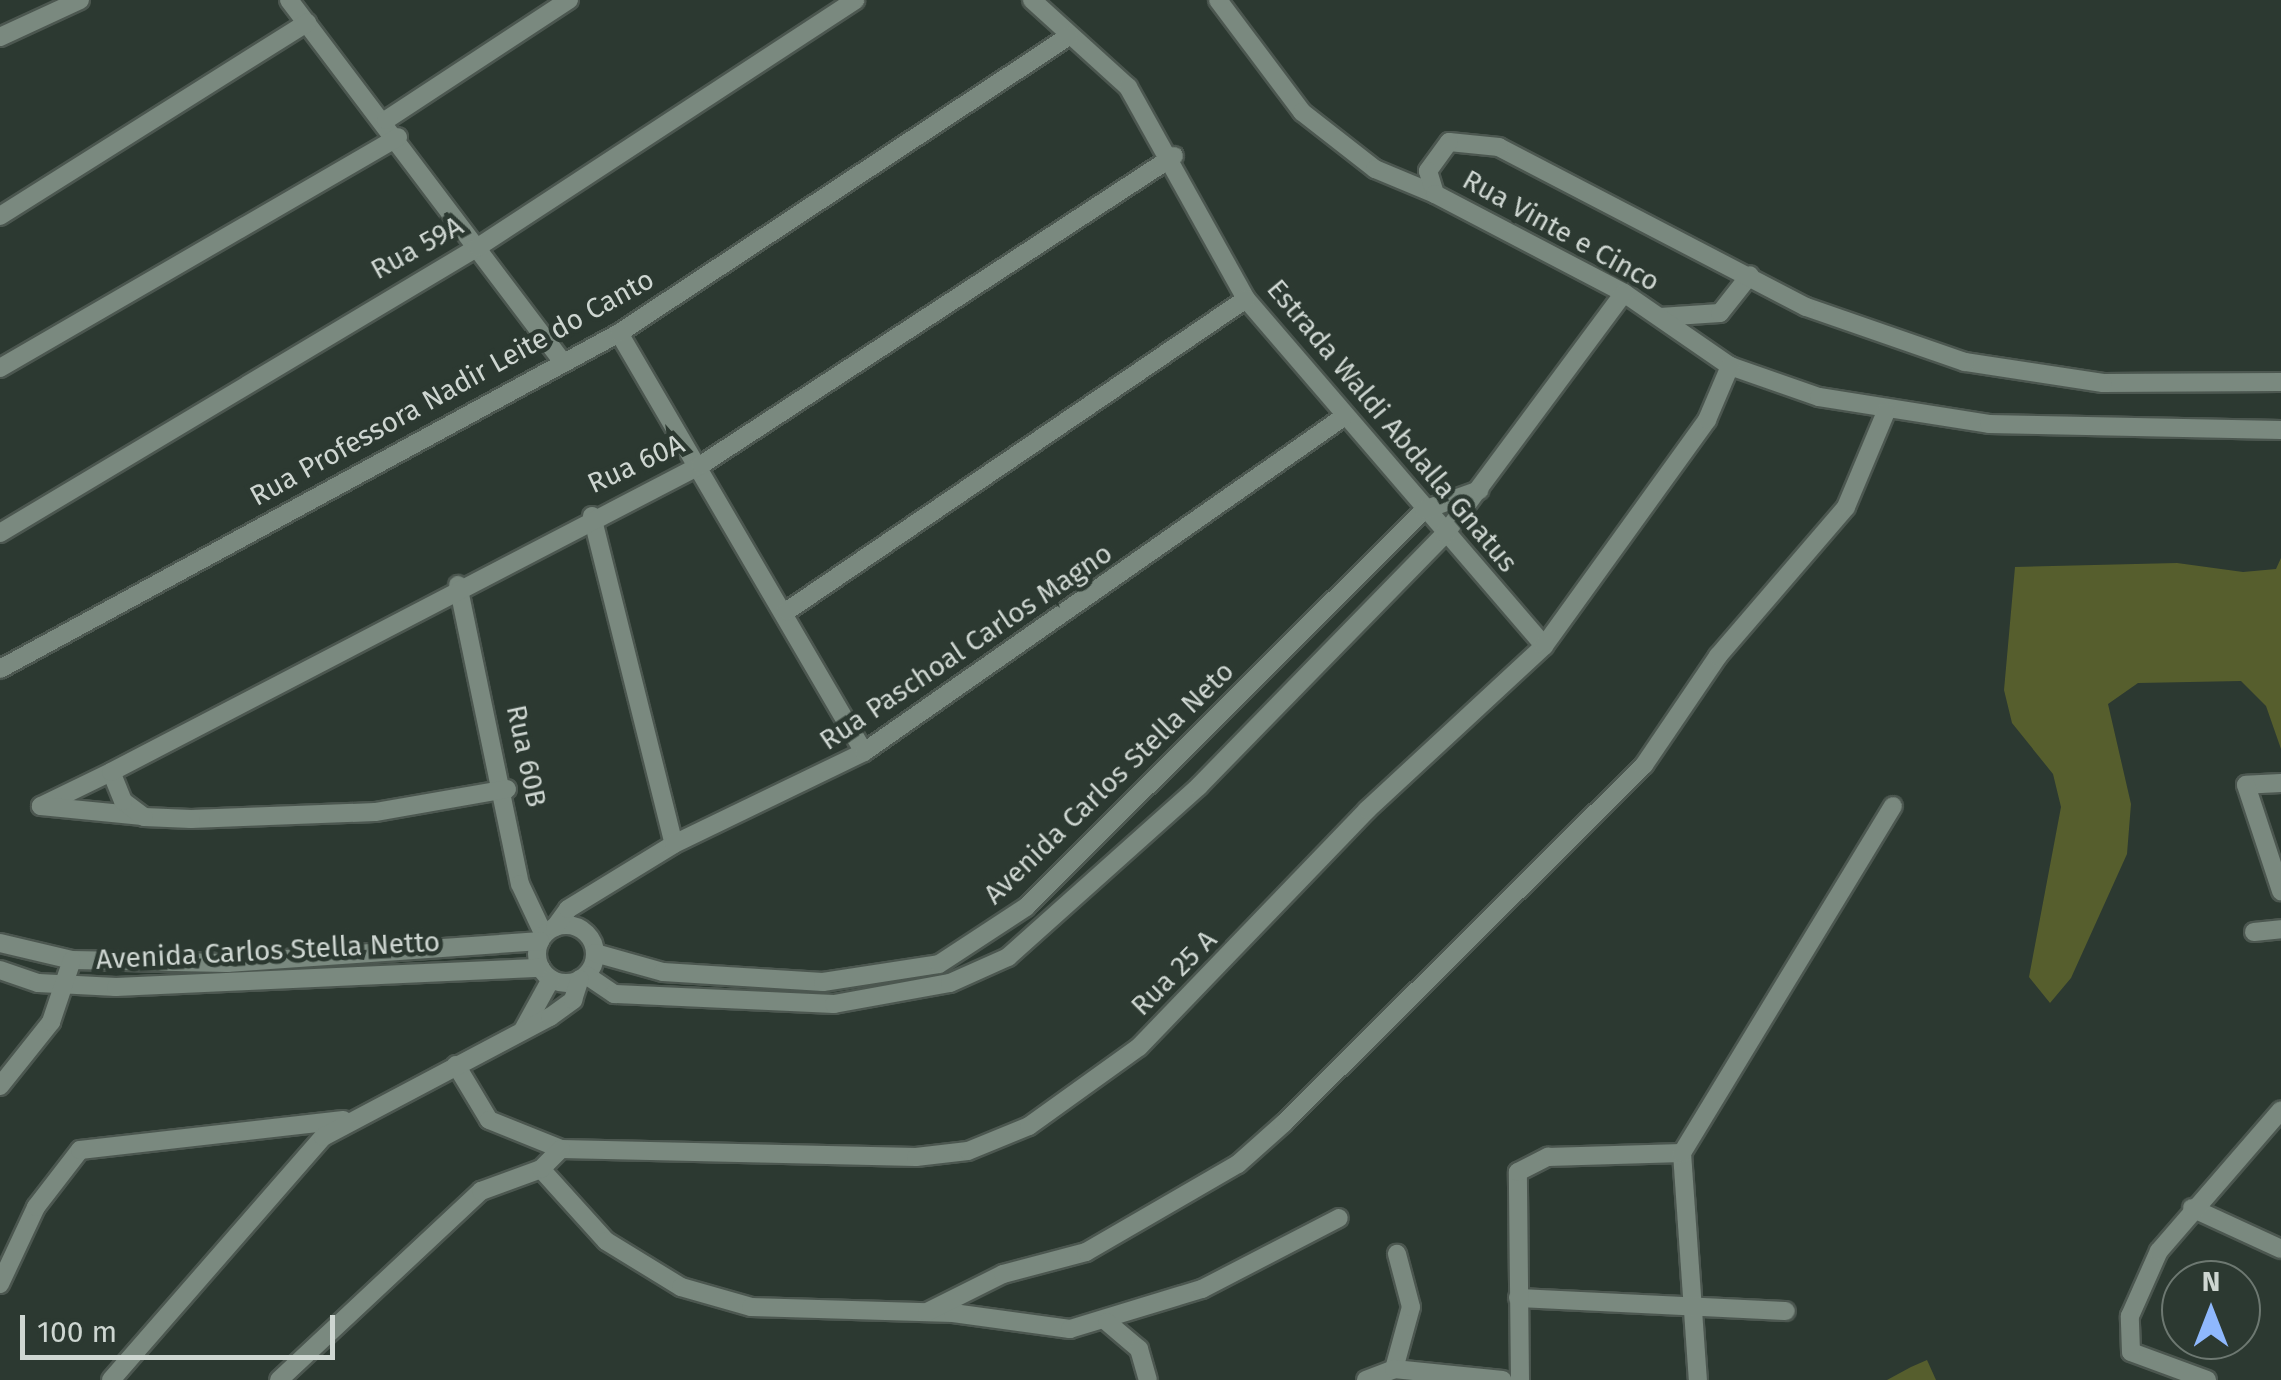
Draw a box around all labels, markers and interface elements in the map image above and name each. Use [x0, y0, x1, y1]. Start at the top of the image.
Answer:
street label: Rua Vinte e Cinco [1457, 163, 1665, 299]
street label: Rua 59A [365, 209, 469, 287]
street label: Rua Professora Nadir Leite do Canto [244, 263, 660, 513]
street label: Estrada Waldi Abdalla Gnatus [1260, 273, 1524, 579]
street label: Rua 60A [582, 427, 690, 501]
street label: Rua Paschoal Carlos Magno [813, 536, 1119, 758]
street label: Avenida Carlos Stella Neto [977, 655, 1241, 911]
street label: Rua 60B [499, 702, 553, 810]
street label: Rua 25 A [1124, 923, 1224, 1023]
street label: Avenida Carlos Stella Netto [95, 925, 441, 977]
north arrow [2161, 1260, 2261, 1360]
text: N [2202, 1265, 2220, 1298]
scale bar [25, 1295, 340, 1357]
text: 100 m [37, 1314, 117, 1350]

